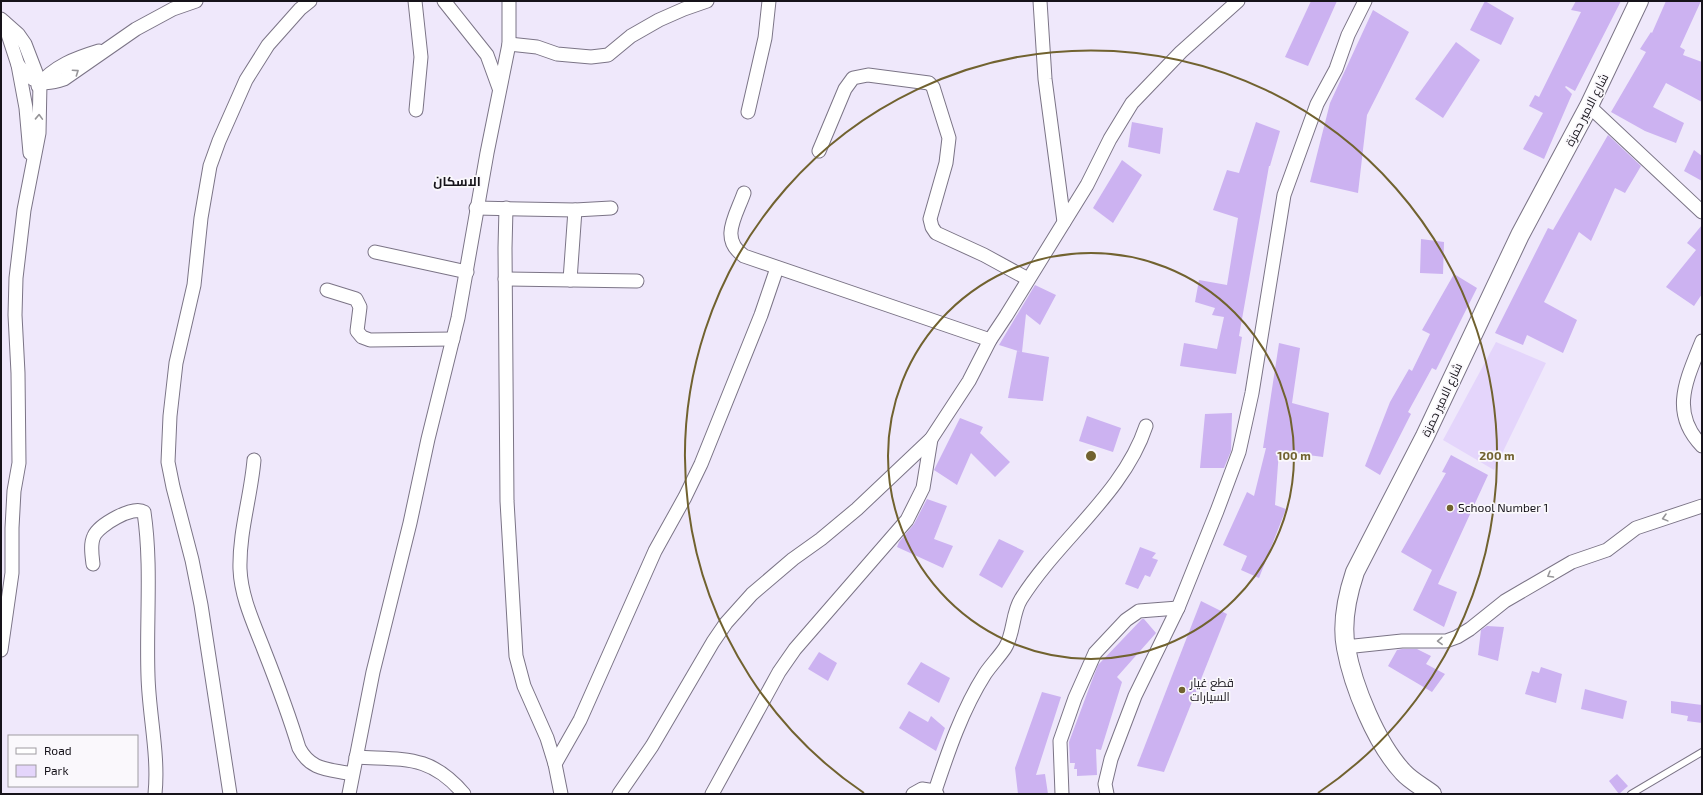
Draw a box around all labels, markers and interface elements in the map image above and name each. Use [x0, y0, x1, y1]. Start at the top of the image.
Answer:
one-way arrow [72, 69, 79, 76]
street label: شارع الامير حمزة [1562, 71, 1612, 149]
one-way arrow [35, 114, 43, 120]
district label: الاسكان [433, 173, 481, 189]
street label: شارع الامير حمزة [1418, 360, 1466, 440]
text: 100 m [1277, 448, 1311, 462]
text: 200 m [1479, 448, 1515, 462]
centre of rings [1084, 449, 1098, 463]
place label: School Number 1 [1458, 500, 1548, 514]
marker: School Number 1 [1445, 503, 1455, 513]
one-way arrow [1662, 513, 1669, 522]
one-way arrow [1547, 570, 1554, 577]
one-way arrow [1437, 637, 1443, 646]
place label: قطع غيار السيارات [1189, 675, 1234, 704]
marker: قطع غيار السيارات [1177, 685, 1187, 695]
legend [8, 735, 138, 787]
text: Road [44, 743, 72, 757]
text: Park [44, 763, 69, 777]

